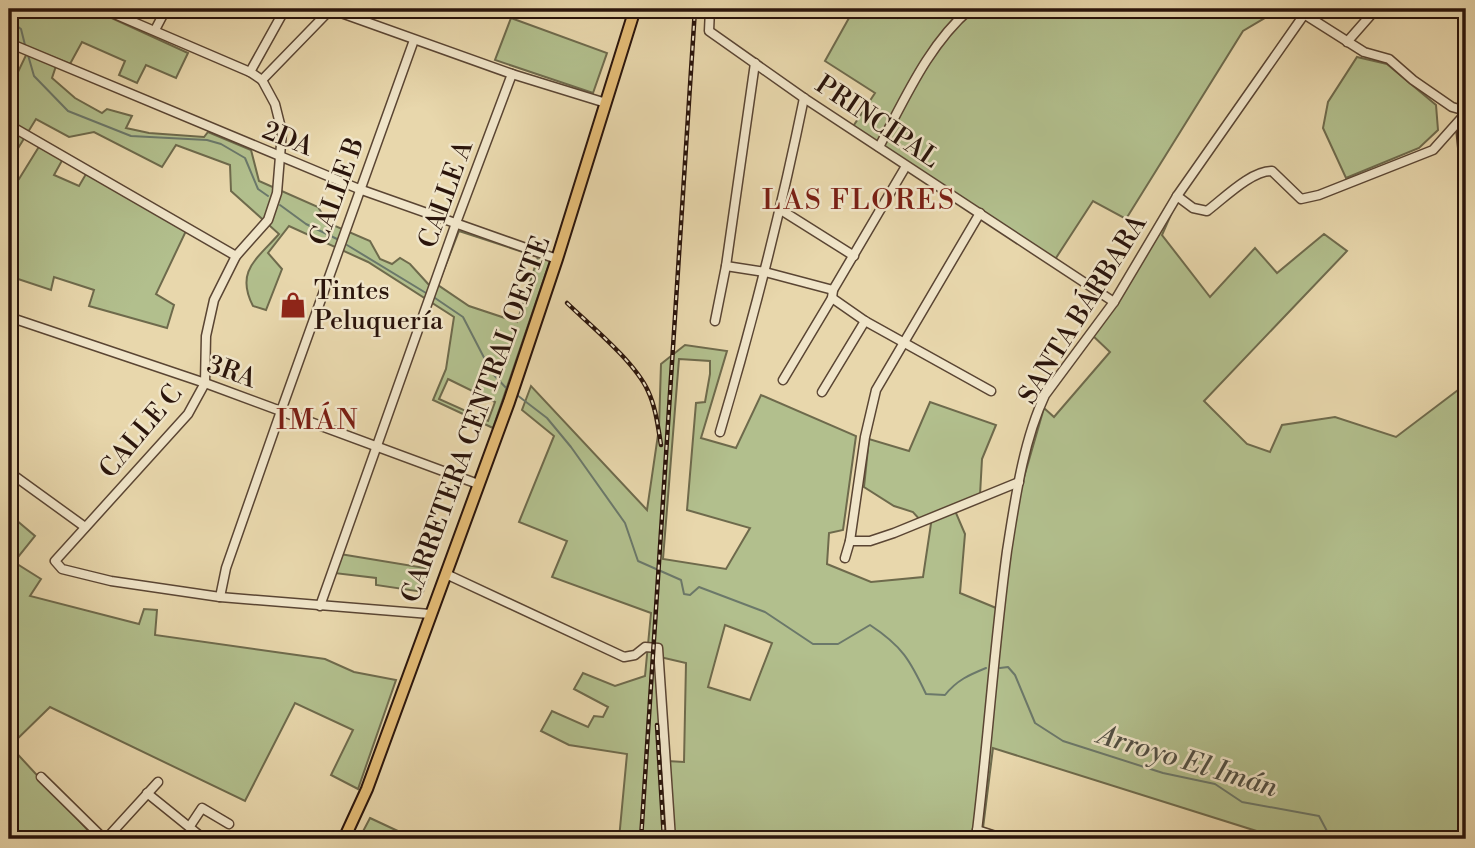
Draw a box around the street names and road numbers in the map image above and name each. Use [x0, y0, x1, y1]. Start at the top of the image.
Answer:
street label: PRINCIPAL [809, 69, 946, 175]
street label: 2DA [258, 114, 319, 164]
street label: CALLE B [303, 133, 371, 250]
street label: CALLE A [412, 135, 481, 252]
street label: SANTA BÁRBARA [1010, 207, 1154, 410]
street label: CARRETERA CENTRAL OESTE [395, 232, 557, 607]
street label: 3RA [203, 348, 262, 396]
street label: CALLE C [92, 378, 189, 485]

